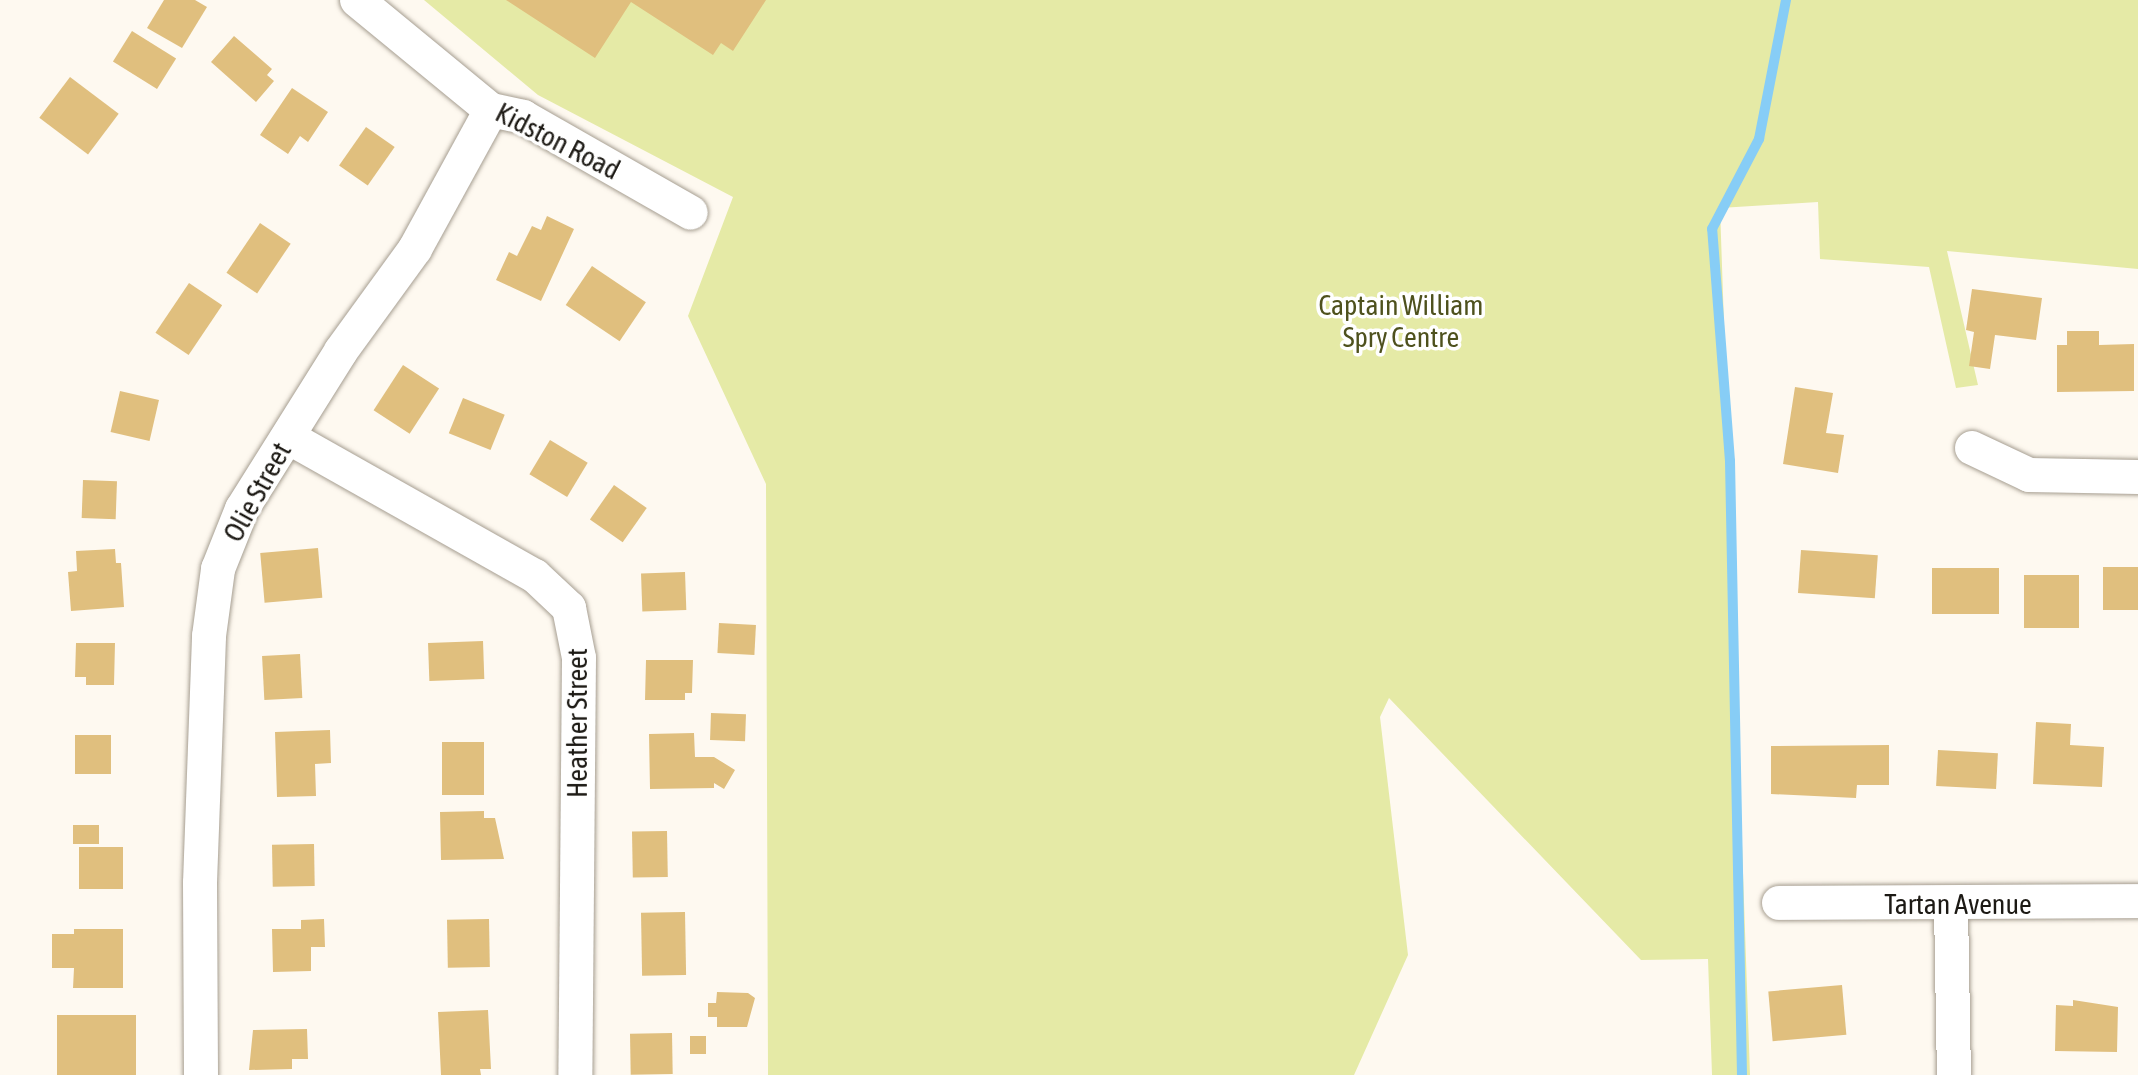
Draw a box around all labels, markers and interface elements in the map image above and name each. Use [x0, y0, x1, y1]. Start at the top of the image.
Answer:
street label: Kidston Road [490, 95, 626, 187]
park label: Captain William Spry Centre [1318, 288, 1484, 354]
street label: Olie Street [216, 437, 298, 547]
street label: Heather Street [560, 648, 594, 798]
street label: Tartan Avenue [1884, 887, 2032, 921]

